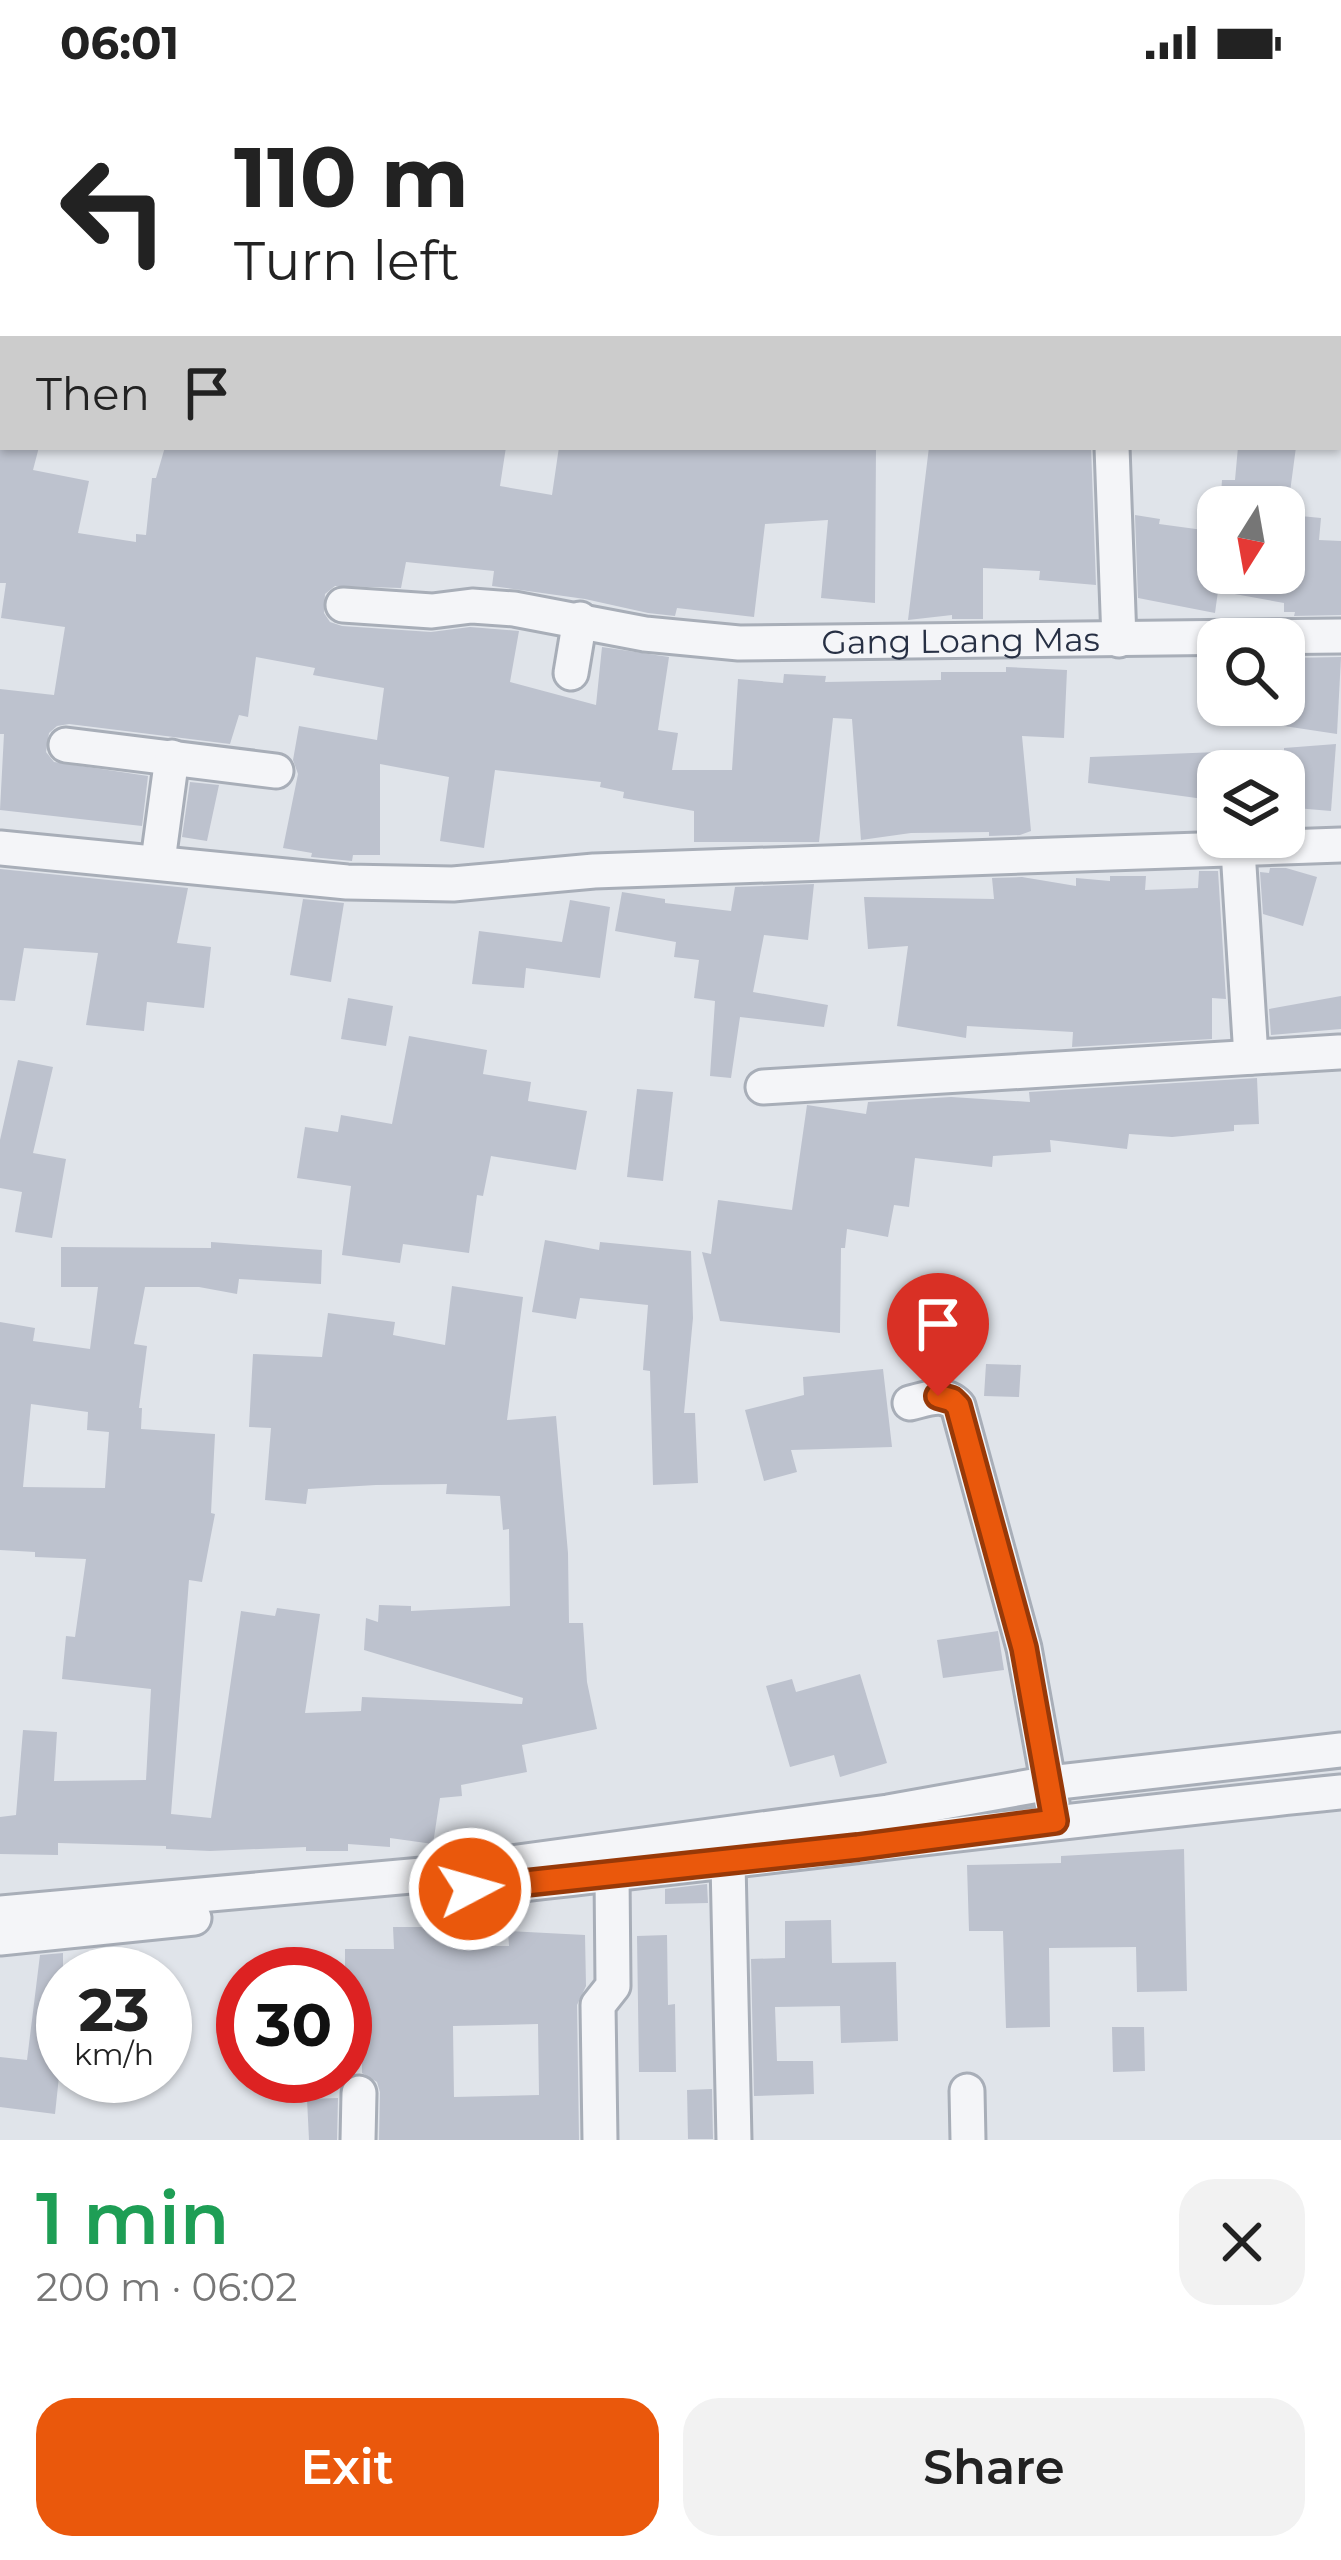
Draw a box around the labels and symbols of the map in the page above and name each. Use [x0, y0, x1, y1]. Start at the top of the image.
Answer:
north arrow [1197, 486, 1305, 594]
street label: Gang Loang Mas [821, 619, 1100, 662]
pin [887, 1273, 989, 1396]
position arrow [407, 1826, 533, 1952]
speed limit sign: 30 [216, 1947, 372, 2103]

